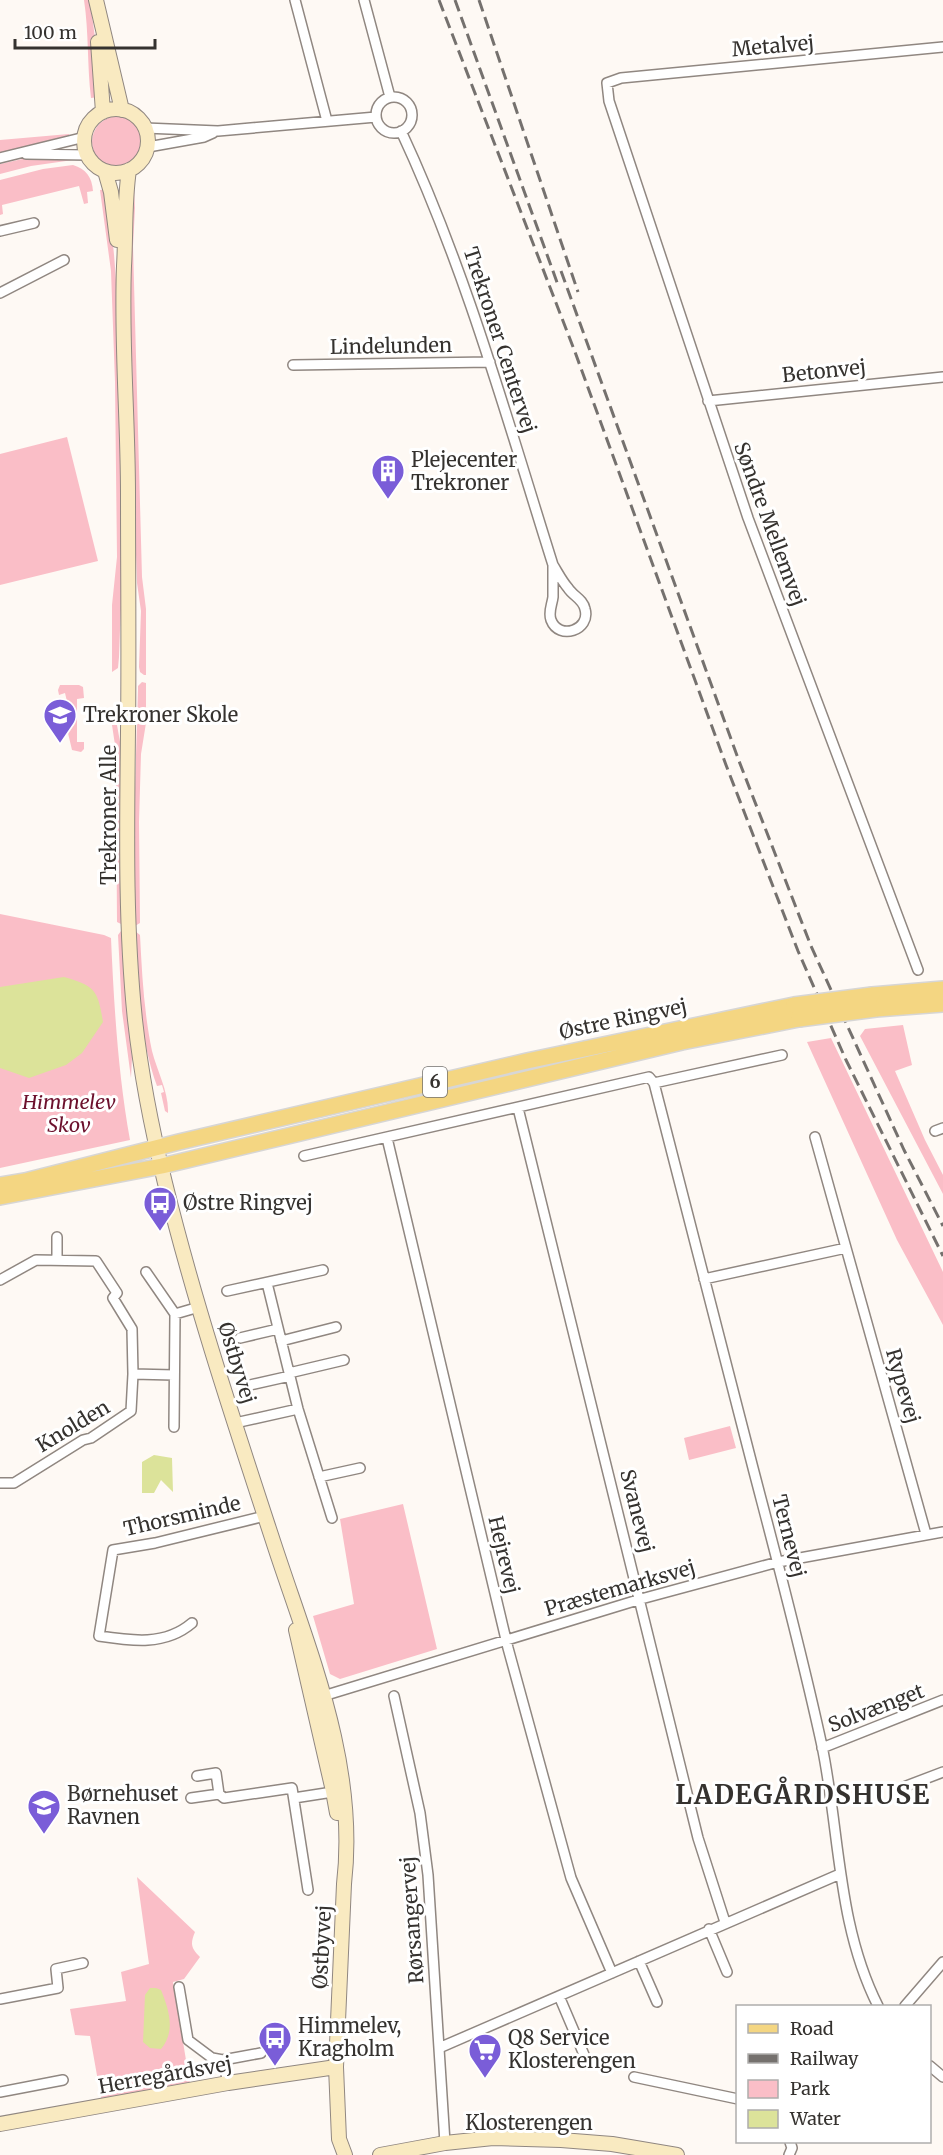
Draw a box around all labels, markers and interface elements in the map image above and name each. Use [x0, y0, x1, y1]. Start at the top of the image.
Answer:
scale bar [15, 12, 154, 50]
text: 100 m [24, 21, 77, 44]
street label: Metalvej [731, 29, 815, 62]
street label: Trekroner Centervej [459, 244, 542, 436]
street label: Lindelunden [330, 332, 452, 359]
street label: Betonvej [781, 354, 867, 387]
street label: Søndre Mellemvej [729, 438, 812, 609]
place label: Plejecenter Trekroner [411, 447, 517, 495]
building icon: Plejecenter Trekroner [370, 453, 406, 500]
school or university icon: Trekroner Skole [42, 697, 78, 744]
place label: Trekroner Skole [83, 702, 238, 727]
street label: Trekroner Alle [96, 745, 121, 885]
street label: Østre Ringvej [557, 993, 689, 1044]
road number: 6 [423, 1067, 447, 1097]
park label: Himmelev Skov [21, 1089, 116, 1137]
bus stop icon: Østre Ringvej [142, 1185, 178, 1232]
place label: Østre Ringvej [183, 1190, 313, 1215]
street label: Østbyvej [213, 1319, 262, 1407]
street label: Rypevej [881, 1346, 926, 1426]
street label: Knolden [32, 1394, 114, 1457]
street label: Svanevej [615, 1467, 660, 1555]
street label: Thorsminde [121, 1490, 243, 1541]
street label: Ternevej [767, 1492, 812, 1580]
street label: Hejrevej [483, 1514, 526, 1596]
street label: Præstemarksvej [542, 1554, 698, 1621]
street label: Solvænget [824, 1678, 928, 1737]
district label: LADEGÅRDSHUSE [675, 1776, 931, 1811]
place label: Børnehuset Ravnen [67, 1781, 179, 1829]
school or university icon: Børnehuset Ravnen [26, 1788, 62, 1835]
street label: Rørsangervej [395, 1855, 428, 1985]
street label: Østbyvej [307, 1904, 336, 1990]
legend [736, 2005, 931, 2143]
place label: Himmelev, Kragholm [298, 2013, 401, 2061]
text: Road [790, 2017, 834, 2040]
bus stop icon: Himmelev, Kragholm [257, 2020, 293, 2067]
place label: Q8 Service Klosterengen [508, 2025, 636, 2073]
supermarket icon: Q8 Service Klosterengen [467, 2032, 503, 2079]
text: Railway [790, 2047, 859, 2070]
street label: Herregårdsvej [96, 2050, 234, 2099]
text: Park [790, 2077, 831, 2100]
text: Water [789, 2107, 841, 2130]
street label: Klosterengen [465, 2110, 593, 2135]

